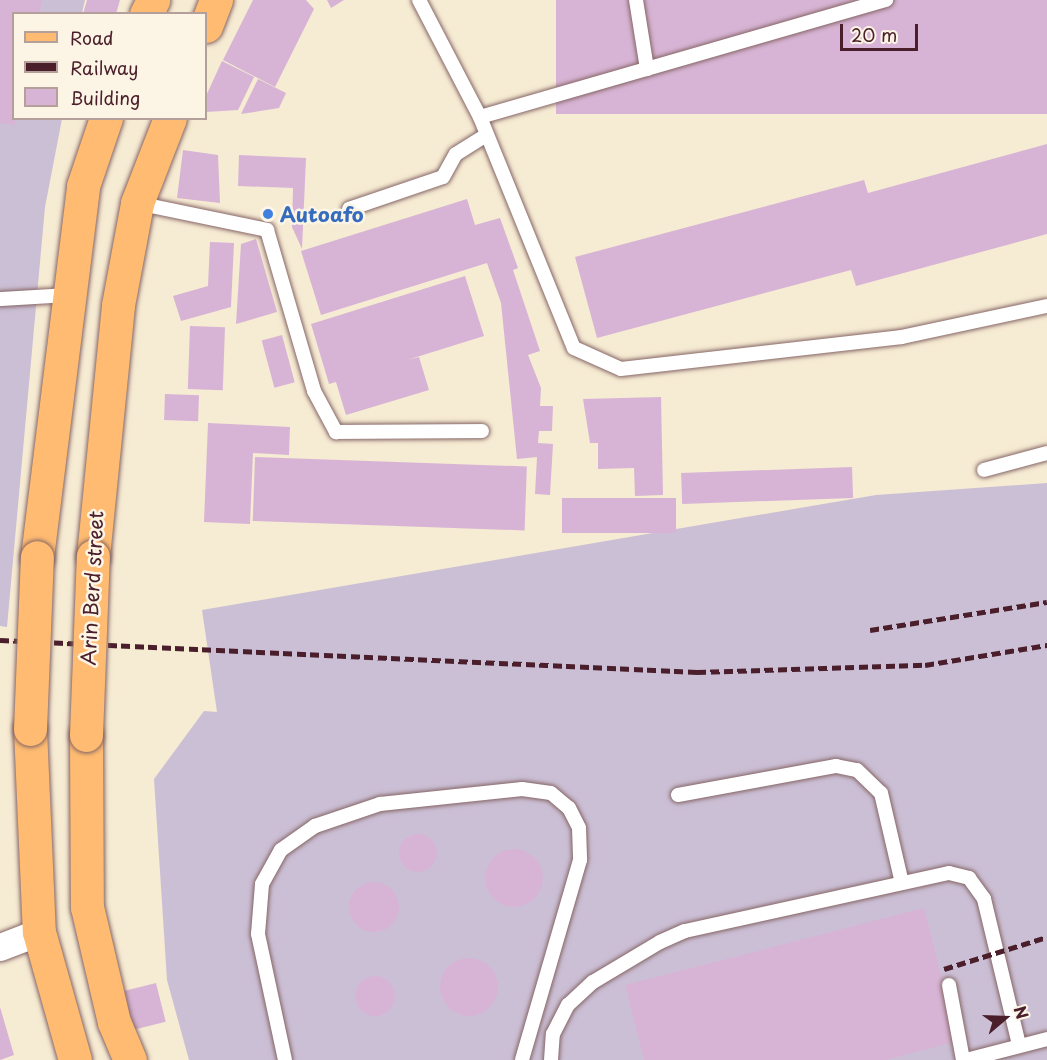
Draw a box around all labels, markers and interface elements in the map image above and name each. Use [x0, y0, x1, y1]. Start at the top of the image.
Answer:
legend [12, 12, 207, 120]
scale bar [843, 12, 921, 50]
text: 20 m [851, 21, 897, 48]
text: Road [70, 24, 114, 51]
text: Railway [70, 54, 138, 81]
text: Building [70, 84, 140, 111]
place label: Autoafo [280, 202, 364, 226]
marker: Autoafo [261, 207, 275, 221]
street label: Arin Berd street [76, 509, 108, 667]
north arrow [975, 988, 1035, 1048]
text: N [1009, 1002, 1035, 1022]

